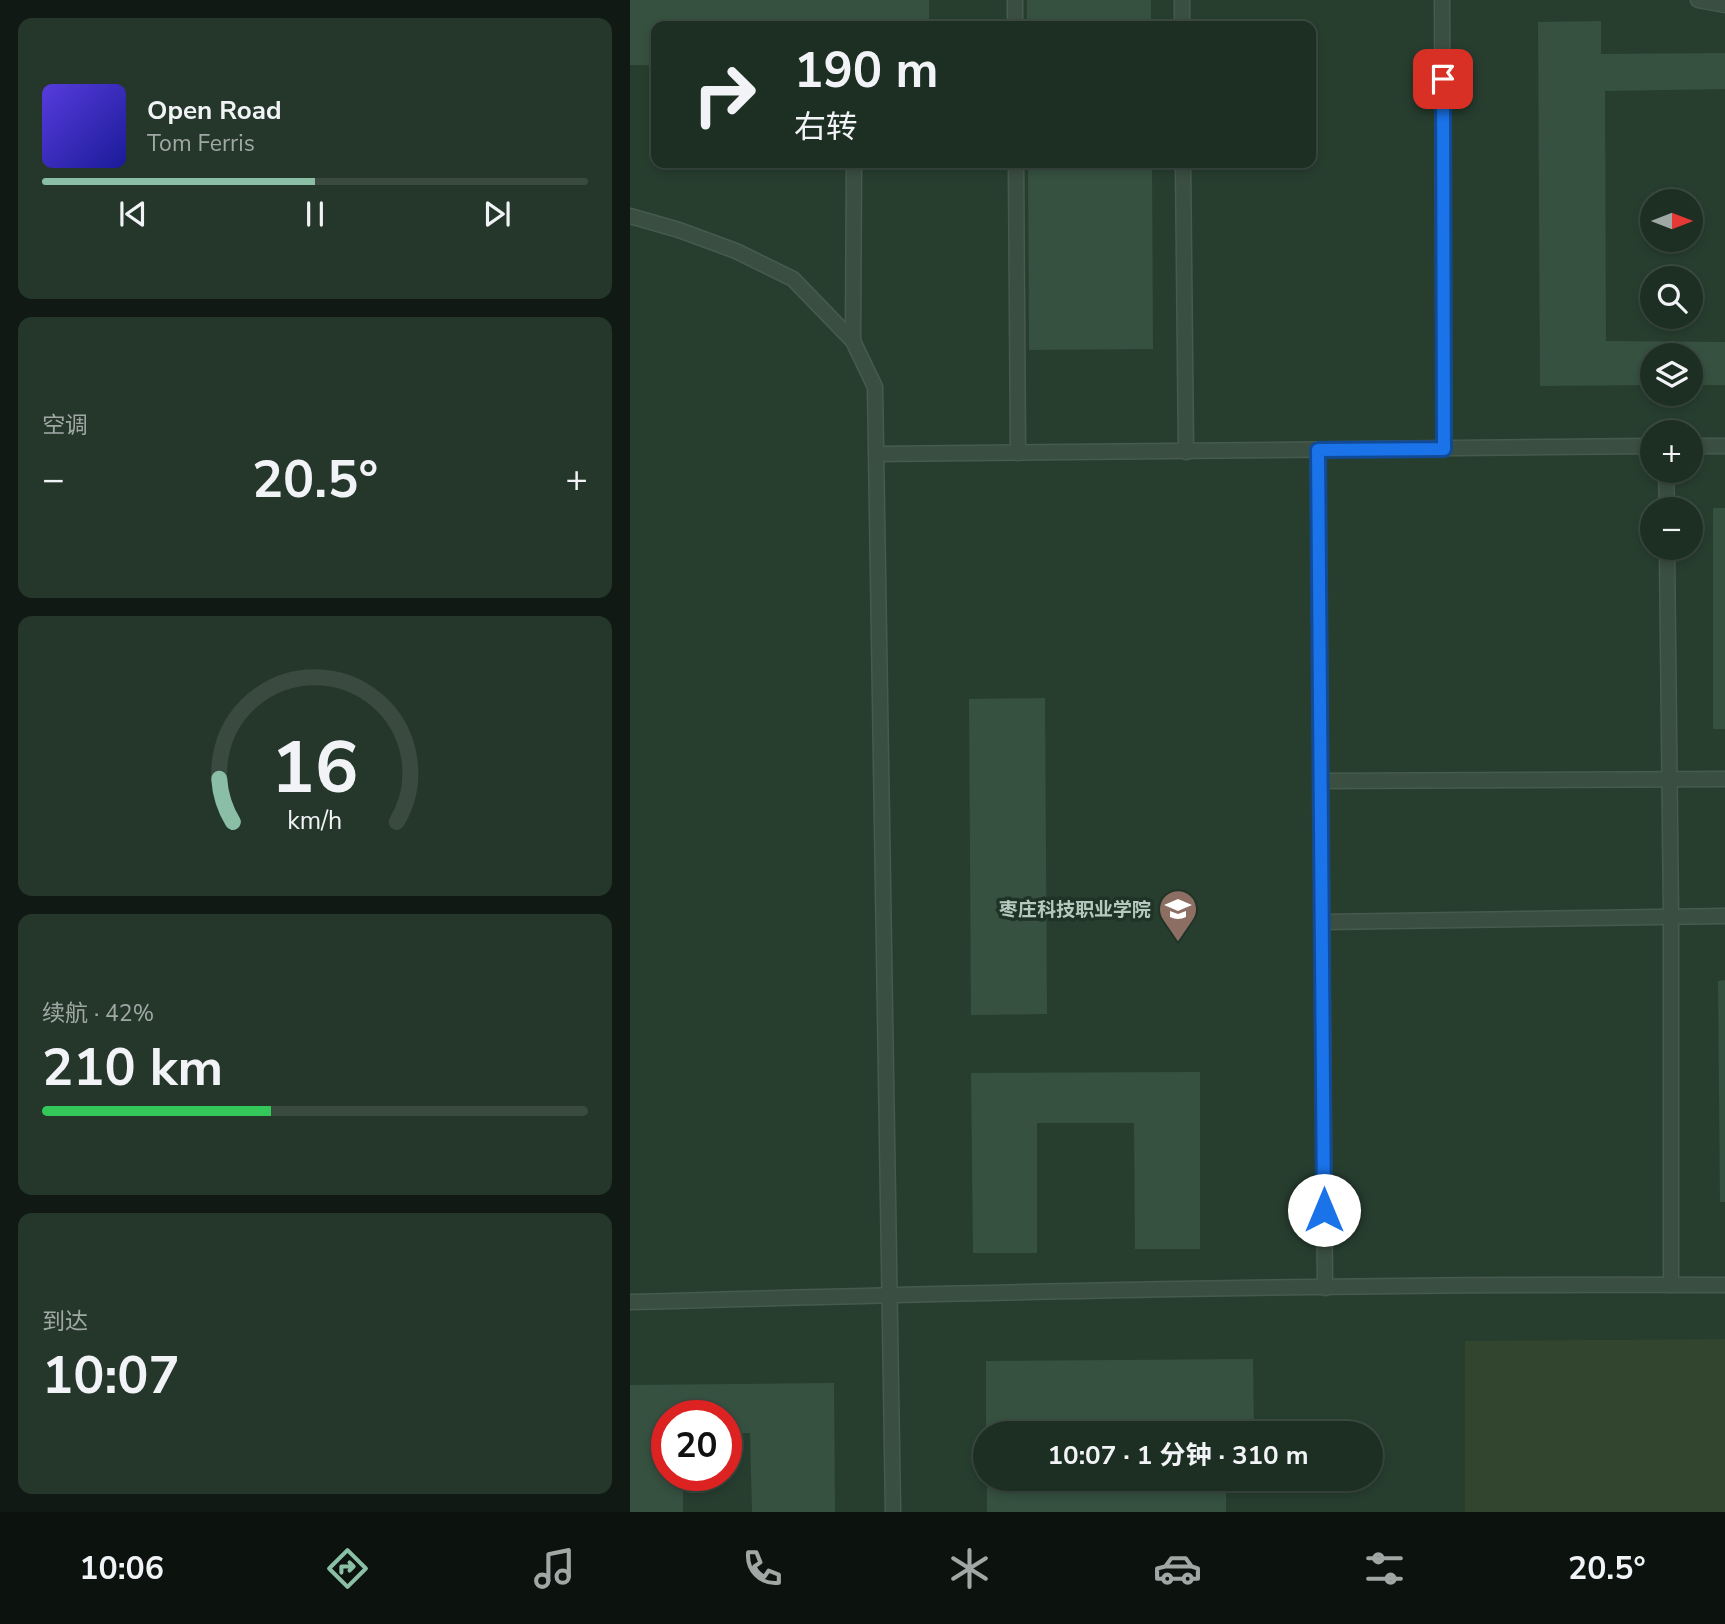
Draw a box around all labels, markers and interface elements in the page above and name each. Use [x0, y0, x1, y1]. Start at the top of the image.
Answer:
text: 190 m [794, 37, 938, 104]
icon: right [679, 49, 770, 140]
pin [1413, 49, 1473, 109]
icon: arrive [1424, 60, 1462, 98]
text: Open Road [147, 93, 282, 128]
text: 右转 [794, 106, 858, 149]
text: Tom Ferris [147, 128, 255, 159]
north arrow [1640, 189, 1703, 252]
map controls [1640, 189, 1703, 560]
icon: previous [114, 195, 152, 233]
icon: pause [296, 195, 334, 233]
icon: next [478, 195, 516, 233]
button: search [1640, 266, 1703, 329]
button: layers [1640, 343, 1703, 406]
text: 空调 [42, 410, 88, 441]
button: + [1640, 420, 1703, 483]
text: 20.5° [252, 444, 378, 515]
text: − [42, 454, 65, 505]
text: + [565, 454, 588, 505]
button: − [1640, 497, 1703, 560]
text: 16 [271, 718, 359, 818]
text: km/h [287, 804, 343, 838]
school or university icon: 枣庄科技职业学院 [1157, 888, 1199, 943]
place label: 枣庄科技职业学院 [999, 897, 1151, 923]
text: 续航 · 42% [42, 998, 154, 1029]
text: 210 km [42, 1032, 223, 1103]
position arrow [1287, 1173, 1361, 1247]
text: 到达 [42, 1306, 88, 1337]
text: 10:07 [42, 1340, 180, 1411]
speed limit sign: 20 [651, 1400, 742, 1491]
text: 10:07 · 1 分钟 · 310 m [1047, 1438, 1309, 1473]
icon: directions [323, 1544, 372, 1593]
icon: music [530, 1544, 579, 1593]
icon: phone [738, 1544, 787, 1593]
icon: climate [945, 1544, 994, 1593]
icon: car [1153, 1544, 1202, 1593]
icon: filters [1360, 1544, 1409, 1593]
text: 10:06 [79, 1547, 164, 1590]
text: 20.5° [1568, 1547, 1646, 1590]

